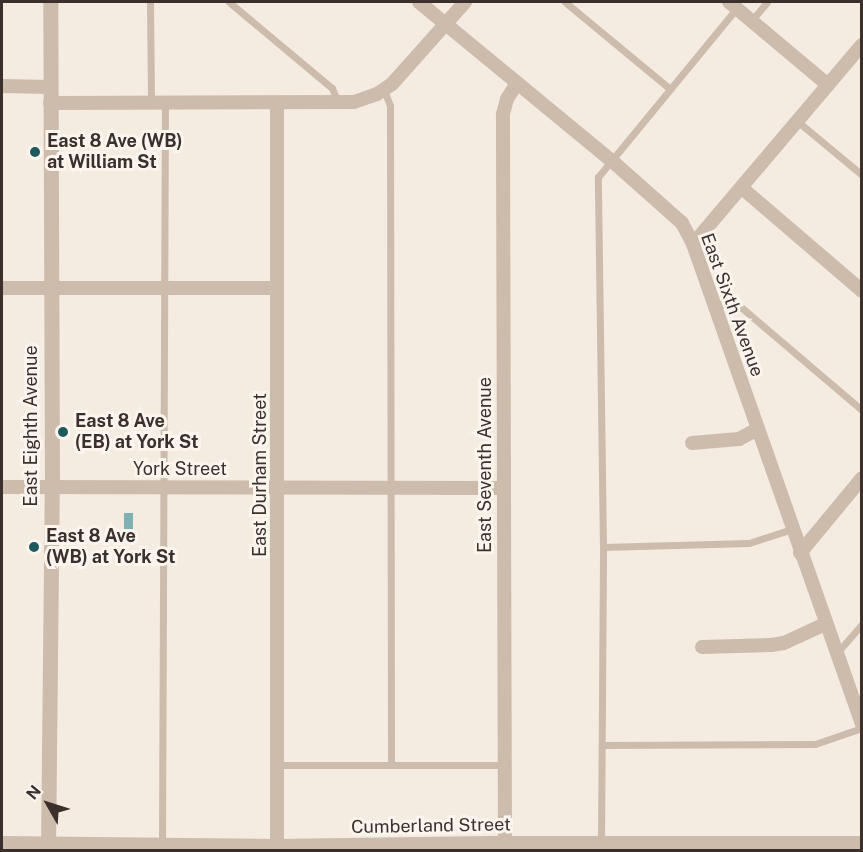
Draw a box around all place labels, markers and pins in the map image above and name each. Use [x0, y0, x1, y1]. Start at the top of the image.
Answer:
place label: East 8 Ave (WB) at William St [47, 131, 183, 174]
marker: East 8 Ave (WB) at William St [28, 145, 42, 159]
place label: East 8 Ave (EB) at York St [75, 411, 199, 454]
marker: East 8 Ave (EB) at York St [56, 425, 70, 439]
place label: East 8 Ave (WB) at York St [46, 526, 175, 568]
marker: East 8 Ave (WB) at York St [27, 540, 41, 554]

